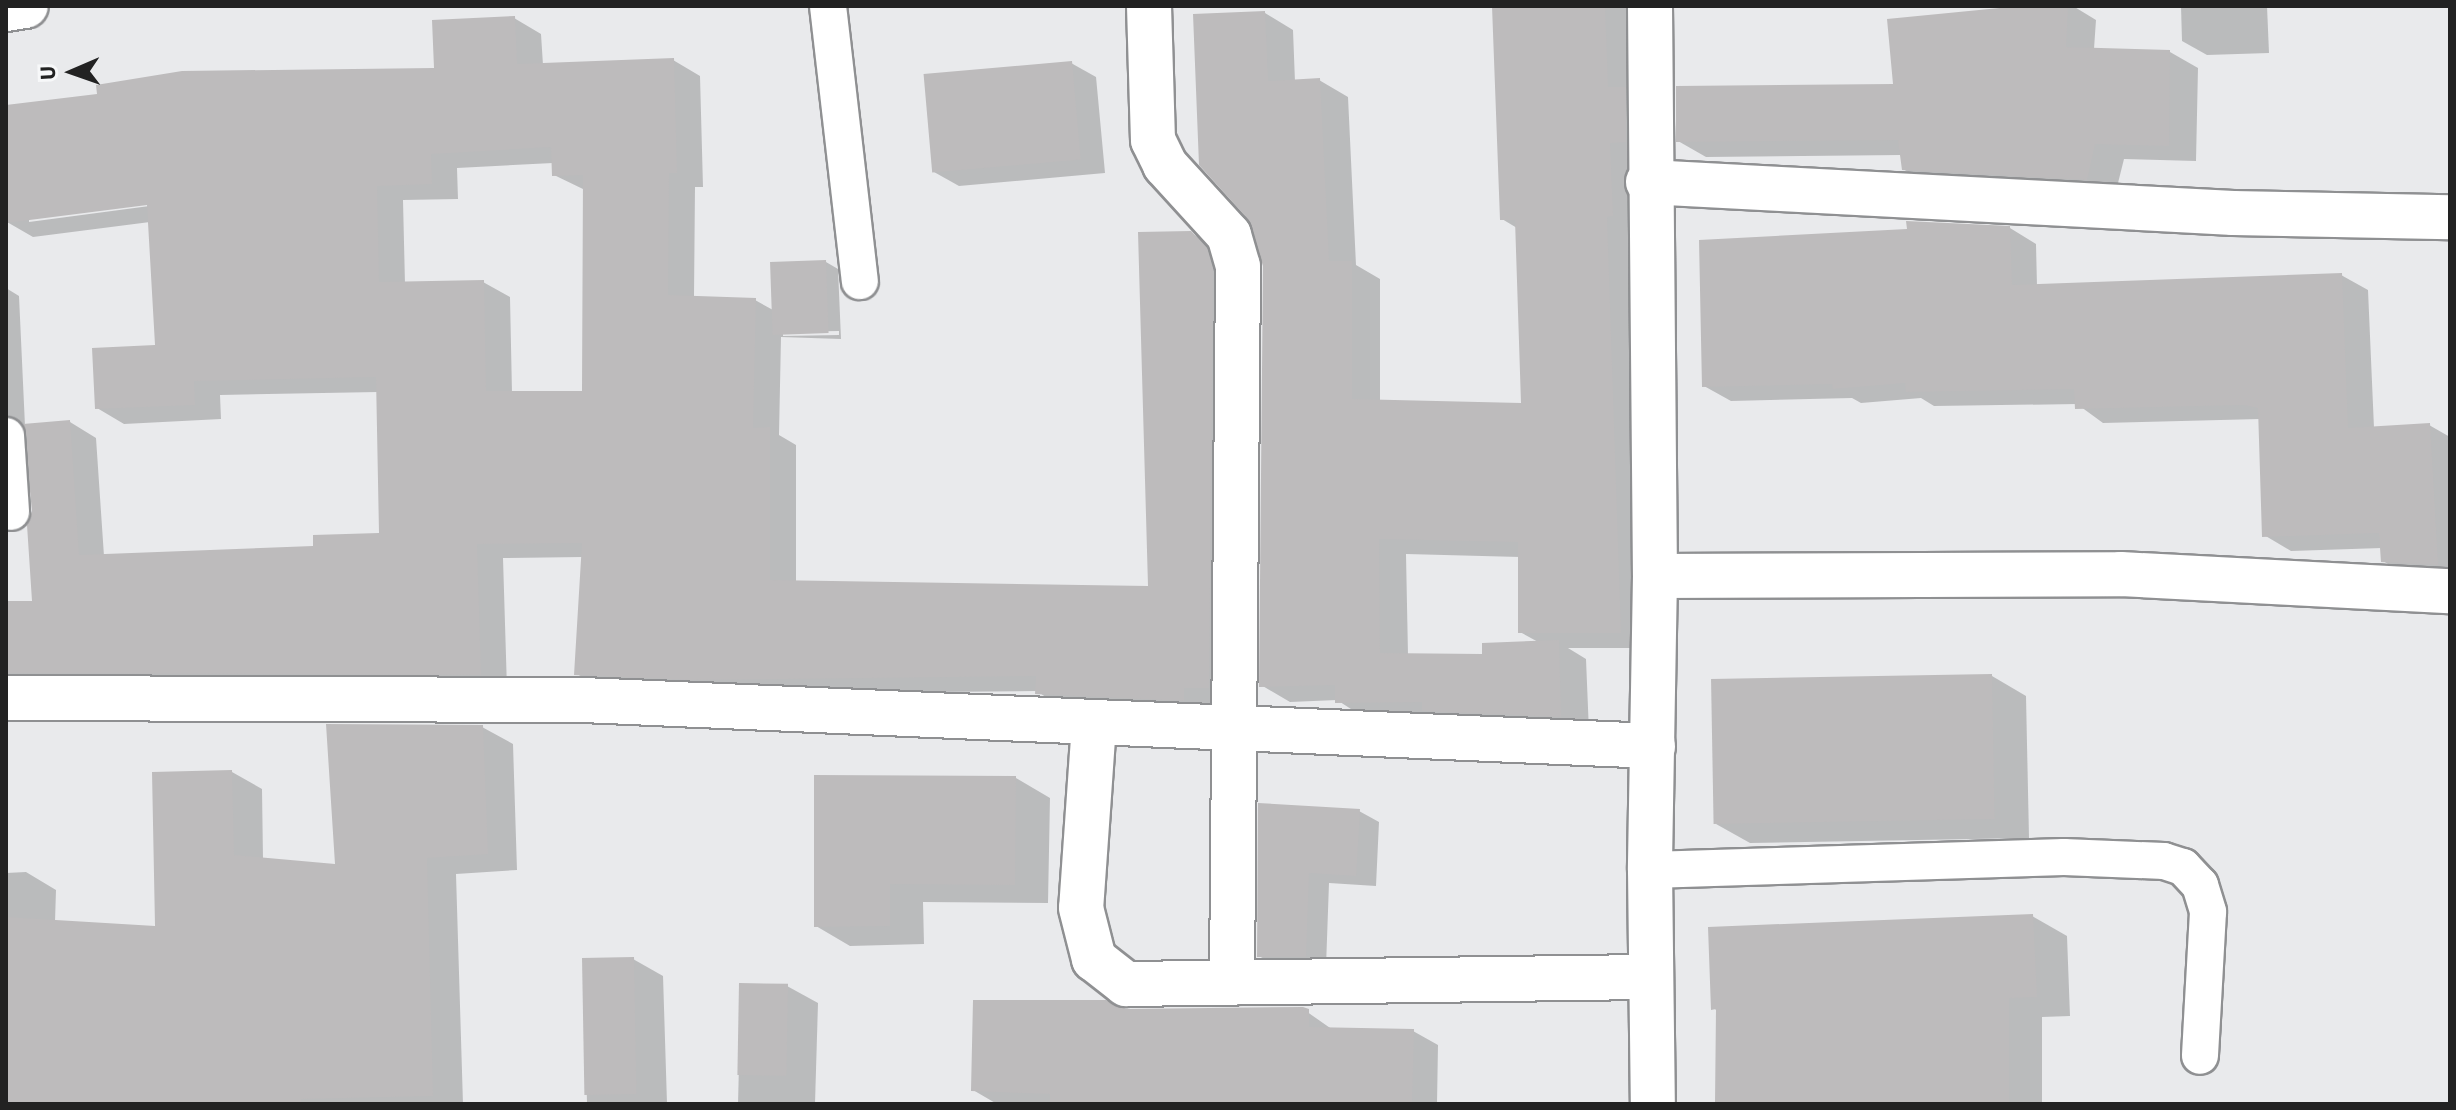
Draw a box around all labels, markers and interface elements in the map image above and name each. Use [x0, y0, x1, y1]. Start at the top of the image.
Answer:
north arrow [32, 32, 112, 112]
text: U [32, 65, 64, 81]

